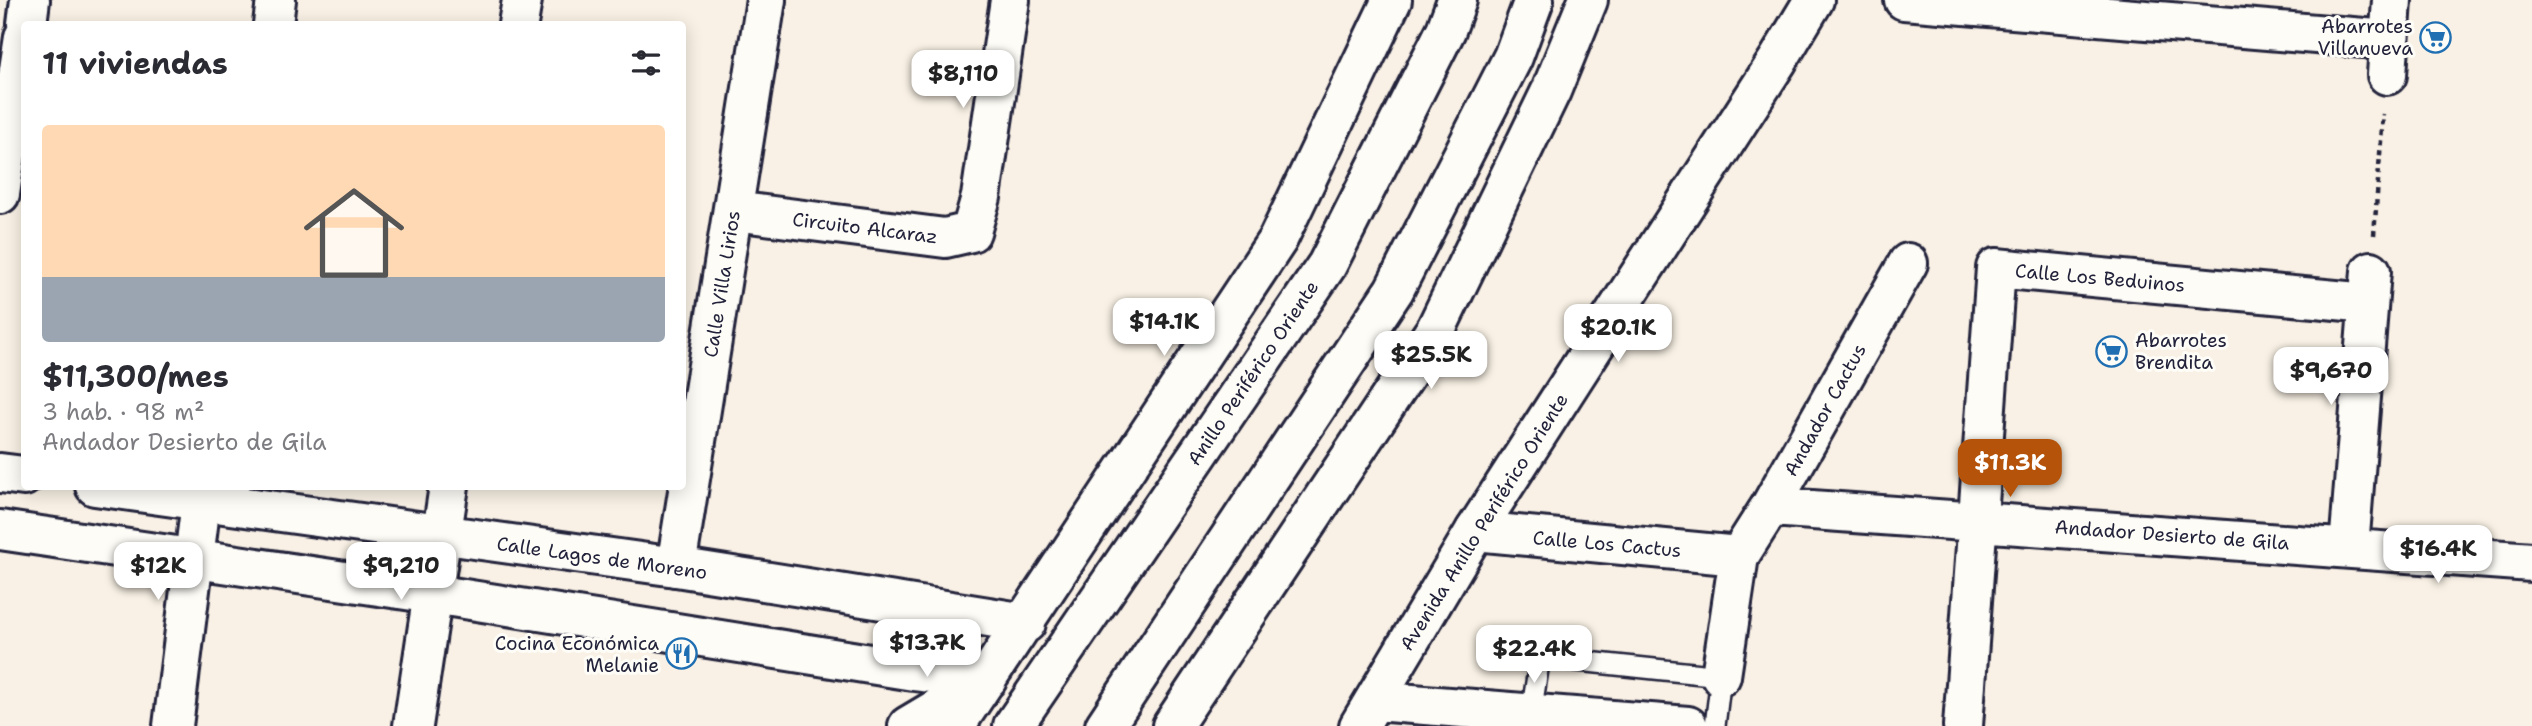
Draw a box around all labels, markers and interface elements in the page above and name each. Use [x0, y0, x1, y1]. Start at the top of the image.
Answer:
place label: Abarrotes Villanueva [2317, 14, 2413, 61]
supermarket icon: Abarrotes Villanueva [2419, 20, 2453, 54]
text: 11 viviendas [42, 43, 228, 84]
icon: filters [627, 44, 665, 82]
pin: $8,110 [906, 50, 1020, 110]
text: $8,110 [927, 58, 999, 88]
icon: home [291, 170, 417, 296]
street label: Circuito Alcaraz [791, 207, 939, 249]
street label: Calle Villa Lirios [698, 209, 746, 359]
street label: Calle Los Beduinos [2014, 258, 2186, 298]
street label: Anillo Periférico Oriente [1182, 276, 1324, 470]
pin: $14.1K [1107, 298, 1221, 358]
pin: $20.1K [1561, 304, 1675, 364]
text: $14.1K [1129, 306, 1199, 336]
text: $20.1K [1580, 312, 1656, 342]
place label: Abarrotes Brendita [2135, 328, 2227, 375]
pin: $25.5K [1374, 332, 1488, 391]
supermarket icon: Abarrotes Brendita [2095, 334, 2129, 368]
text: $25.5K [1390, 339, 1472, 369]
street label: Andador Cactus [1778, 339, 1872, 481]
pin: $9,670 [2274, 348, 2388, 407]
text: $9,670 [2289, 355, 2373, 385]
text: $11,300/mes [42, 356, 229, 397]
street label: Avenida Anillo Periférico Oriente [1394, 389, 1574, 655]
text: 3 hab. · 98 m² [42, 397, 205, 427]
text: Andador Desierto de Gila [42, 427, 326, 457]
pin: $11.3K [1953, 440, 2067, 499]
text: $11.3K [1974, 447, 2046, 477]
street label: Andador Desierto de Gila [2054, 514, 2290, 556]
street label: Calle Los Cactus [1532, 525, 1682, 563]
pin: $16.4K [2381, 526, 2495, 585]
street label: Calle Lagos de Moreno [495, 531, 709, 585]
text: $16.4K [2399, 533, 2477, 563]
pin: $12K [117, 542, 199, 602]
pin: $9,210 [344, 542, 458, 602]
text: $12K [130, 550, 186, 580]
text: $9,210 [362, 550, 440, 580]
pin: $13.7K [870, 620, 984, 679]
pin: $22.4K [1477, 626, 1591, 685]
text: $13.7K [889, 627, 965, 657]
place label: Cocina Económica Melanie [495, 631, 659, 678]
text: $22.4K [1492, 633, 1576, 663]
restaurant icon: Cocina Económica Melanie [665, 637, 699, 671]

